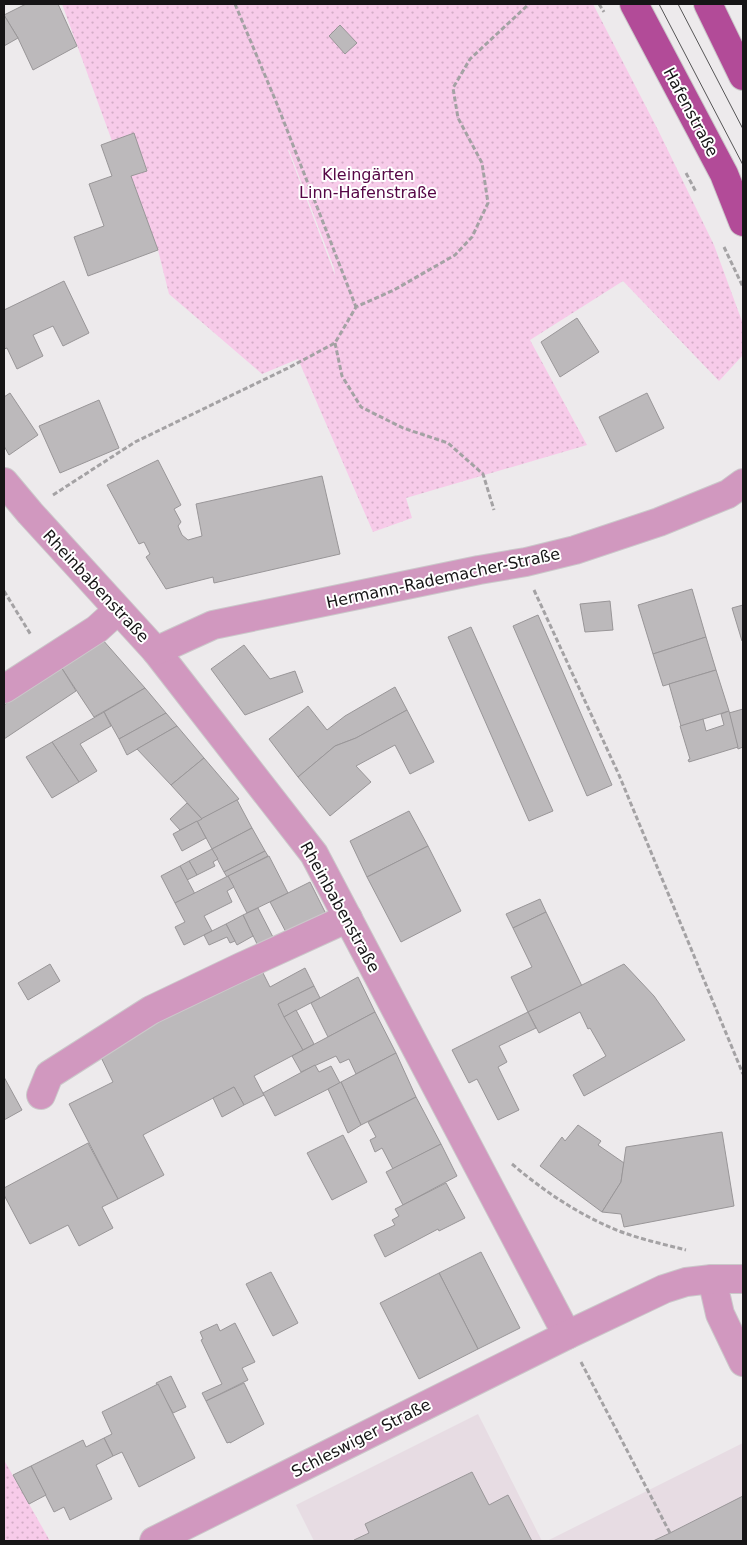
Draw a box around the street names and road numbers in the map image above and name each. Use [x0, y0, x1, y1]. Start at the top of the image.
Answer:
street label: Hafenstraße [660, 64, 722, 160]
street label: Rheinbabenstraße [39, 526, 153, 646]
street label: Hermann-Rademacher-Straße [324, 544, 562, 612]
street label: Rheinbabenstraße [296, 838, 384, 976]
street label: Schleswiger Straße [288, 1395, 434, 1481]

